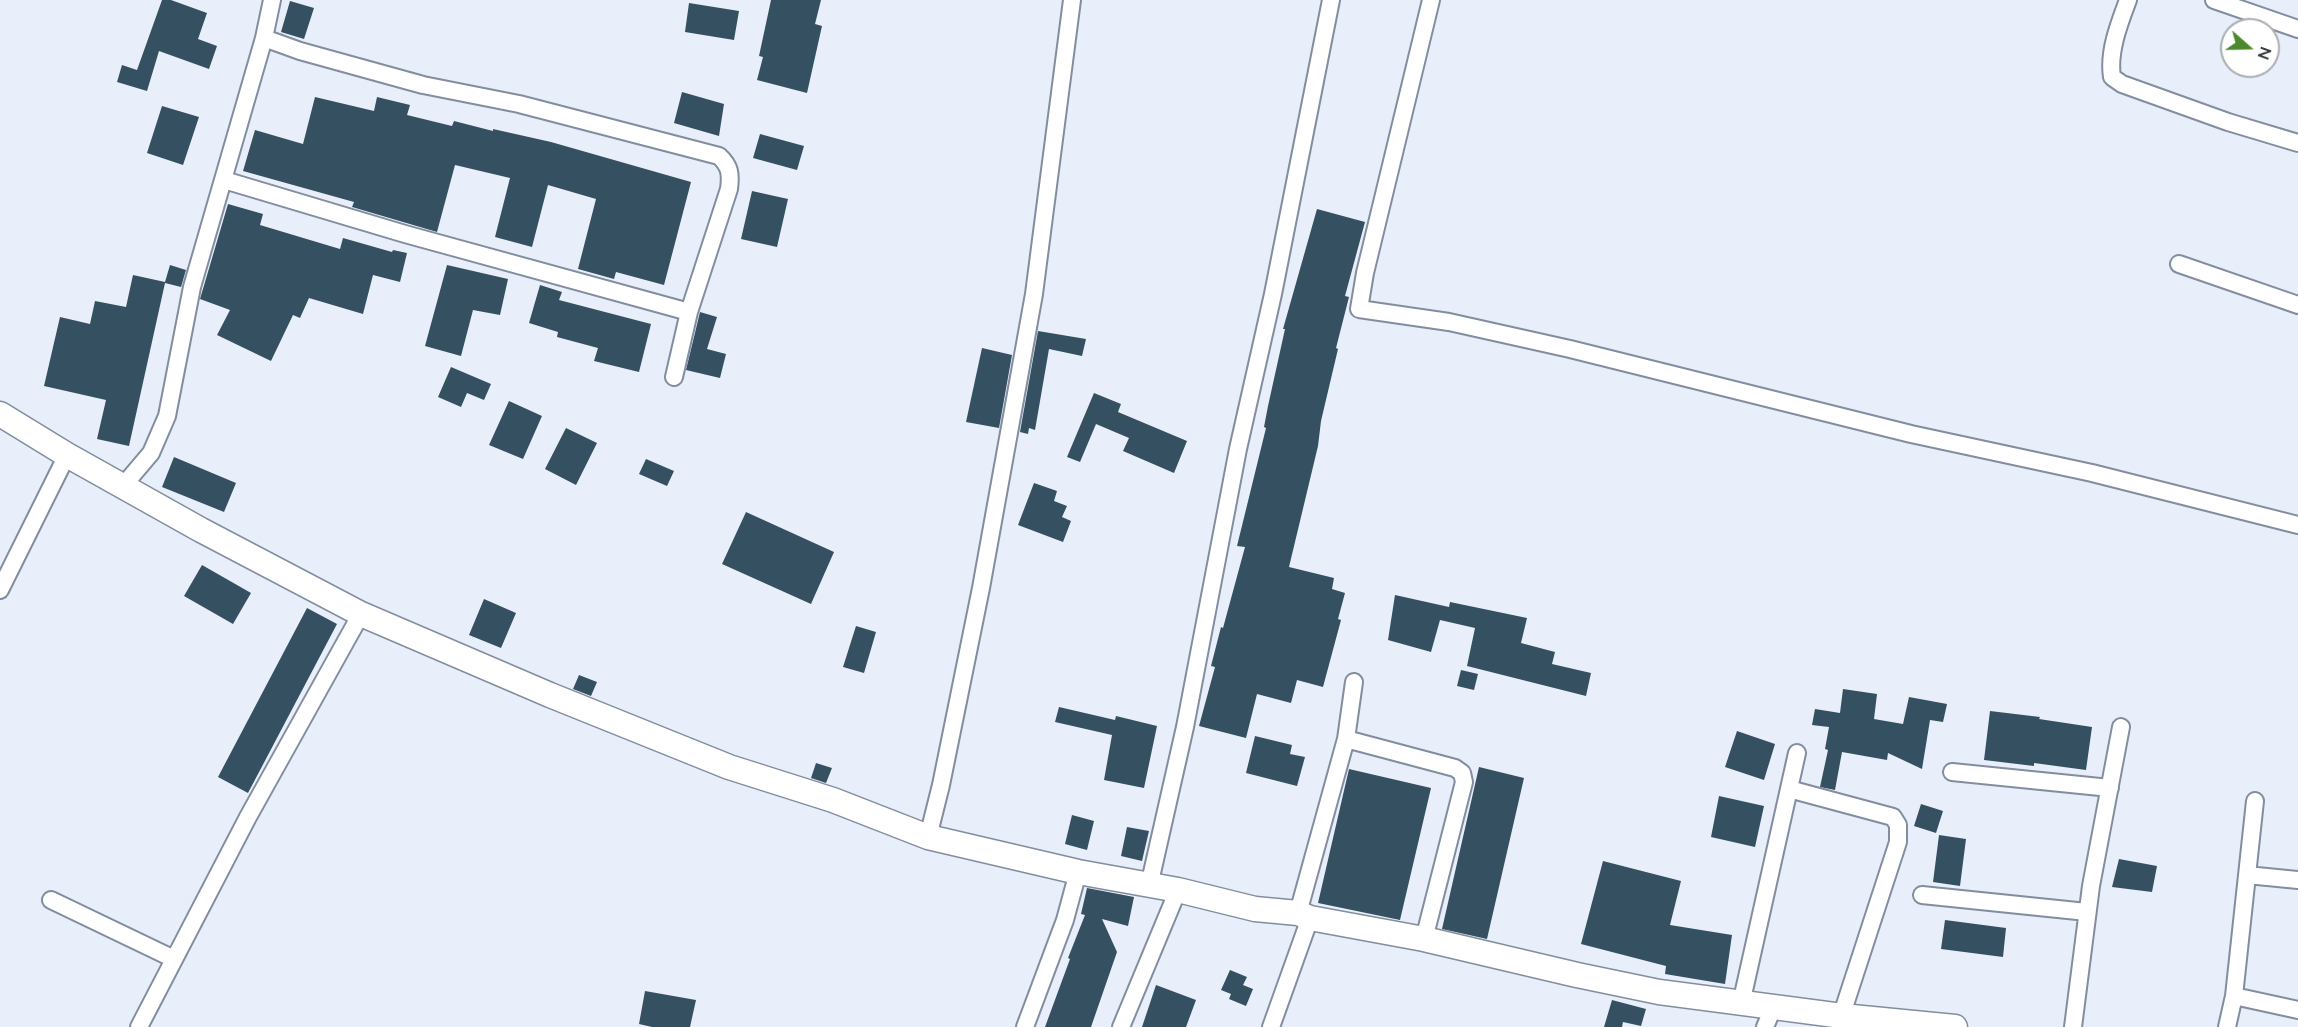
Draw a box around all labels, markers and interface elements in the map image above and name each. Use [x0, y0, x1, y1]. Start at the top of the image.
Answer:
north arrow [2220, 18, 2280, 78]
text: N [2254, 45, 2277, 63]

